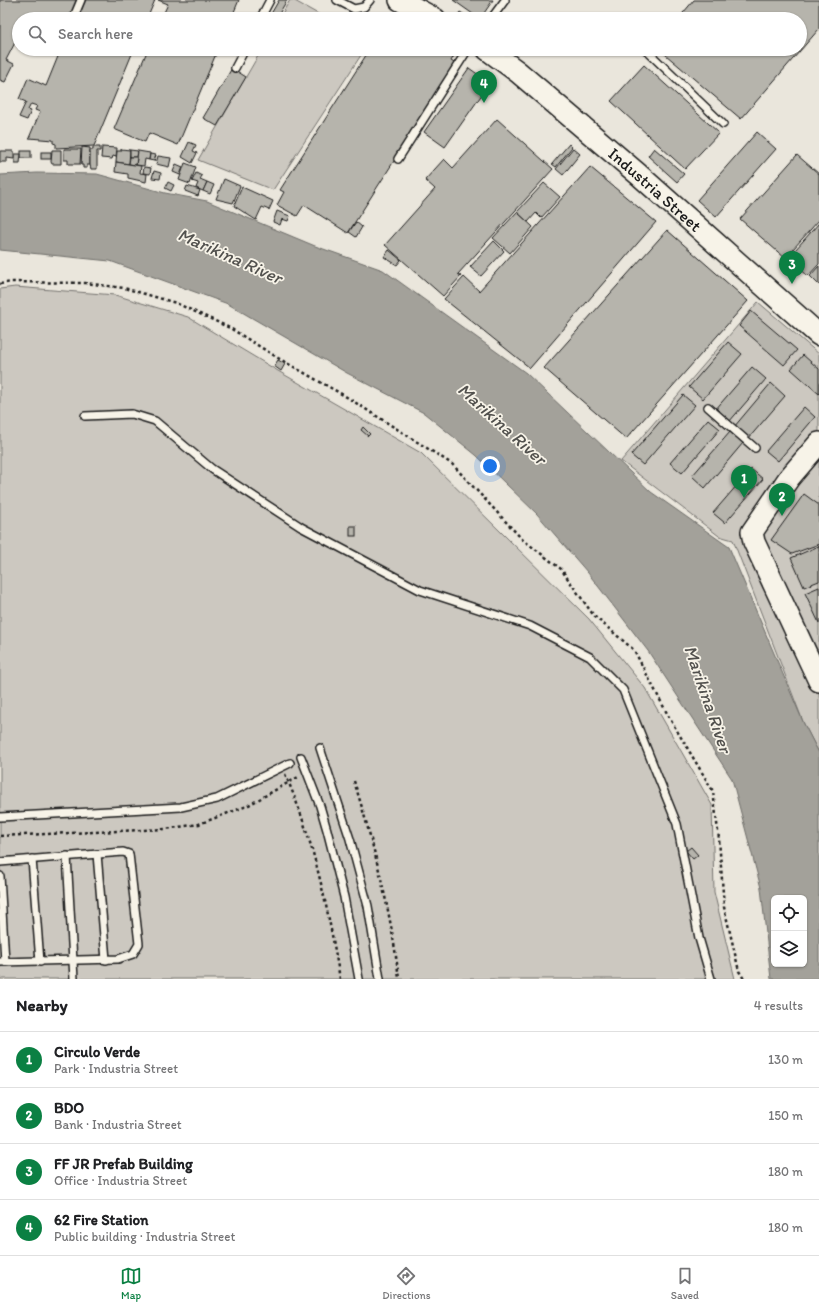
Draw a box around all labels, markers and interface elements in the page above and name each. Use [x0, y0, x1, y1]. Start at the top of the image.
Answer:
search box [12, 12, 807, 56]
icon: search [26, 23, 48, 45]
text: Search here [58, 25, 133, 43]
pin: 4 [471, 70, 497, 103]
street label: Industria Street [604, 143, 706, 236]
water label: Marikina River [174, 223, 288, 290]
pin: 3 [779, 251, 805, 284]
water label: Marikina River [453, 378, 553, 471]
your location [480, 456, 500, 476]
pin: 1 [731, 465, 757, 498]
pin: 2 [769, 483, 795, 516]
water label: Marikina River [679, 642, 737, 758]
map controls [771, 895, 807, 967]
button: locate [771, 895, 807, 931]
button: layers [771, 931, 807, 967]
text: Nearby [16, 995, 68, 1015]
text: 4 results [754, 998, 803, 1013]
text: Circulo Verde [54, 1043, 140, 1061]
text: 1 [26, 1052, 32, 1067]
text: 130 m [768, 1052, 803, 1067]
text: Park · Industria Street [54, 1061, 178, 1076]
text: BDO [54, 1099, 84, 1117]
text: 2 [26, 1108, 32, 1123]
text: 150 m [768, 1108, 803, 1123]
text: Bank · Industria Street [54, 1117, 182, 1132]
text: FF JR Prefab Building [54, 1155, 193, 1173]
text: 3 [25, 1164, 33, 1179]
text: 180 m [768, 1164, 803, 1179]
text: Office · Industria Street [54, 1173, 187, 1188]
text: 62 Fire Station [54, 1211, 149, 1229]
text: 4 [25, 1220, 33, 1235]
text: 180 m [768, 1220, 803, 1235]
text: Public building · Industria Street [54, 1229, 235, 1244]
tab: Map [120, 1265, 142, 1302]
tab: Directions [382, 1265, 431, 1302]
tab: Saved [671, 1265, 699, 1302]

